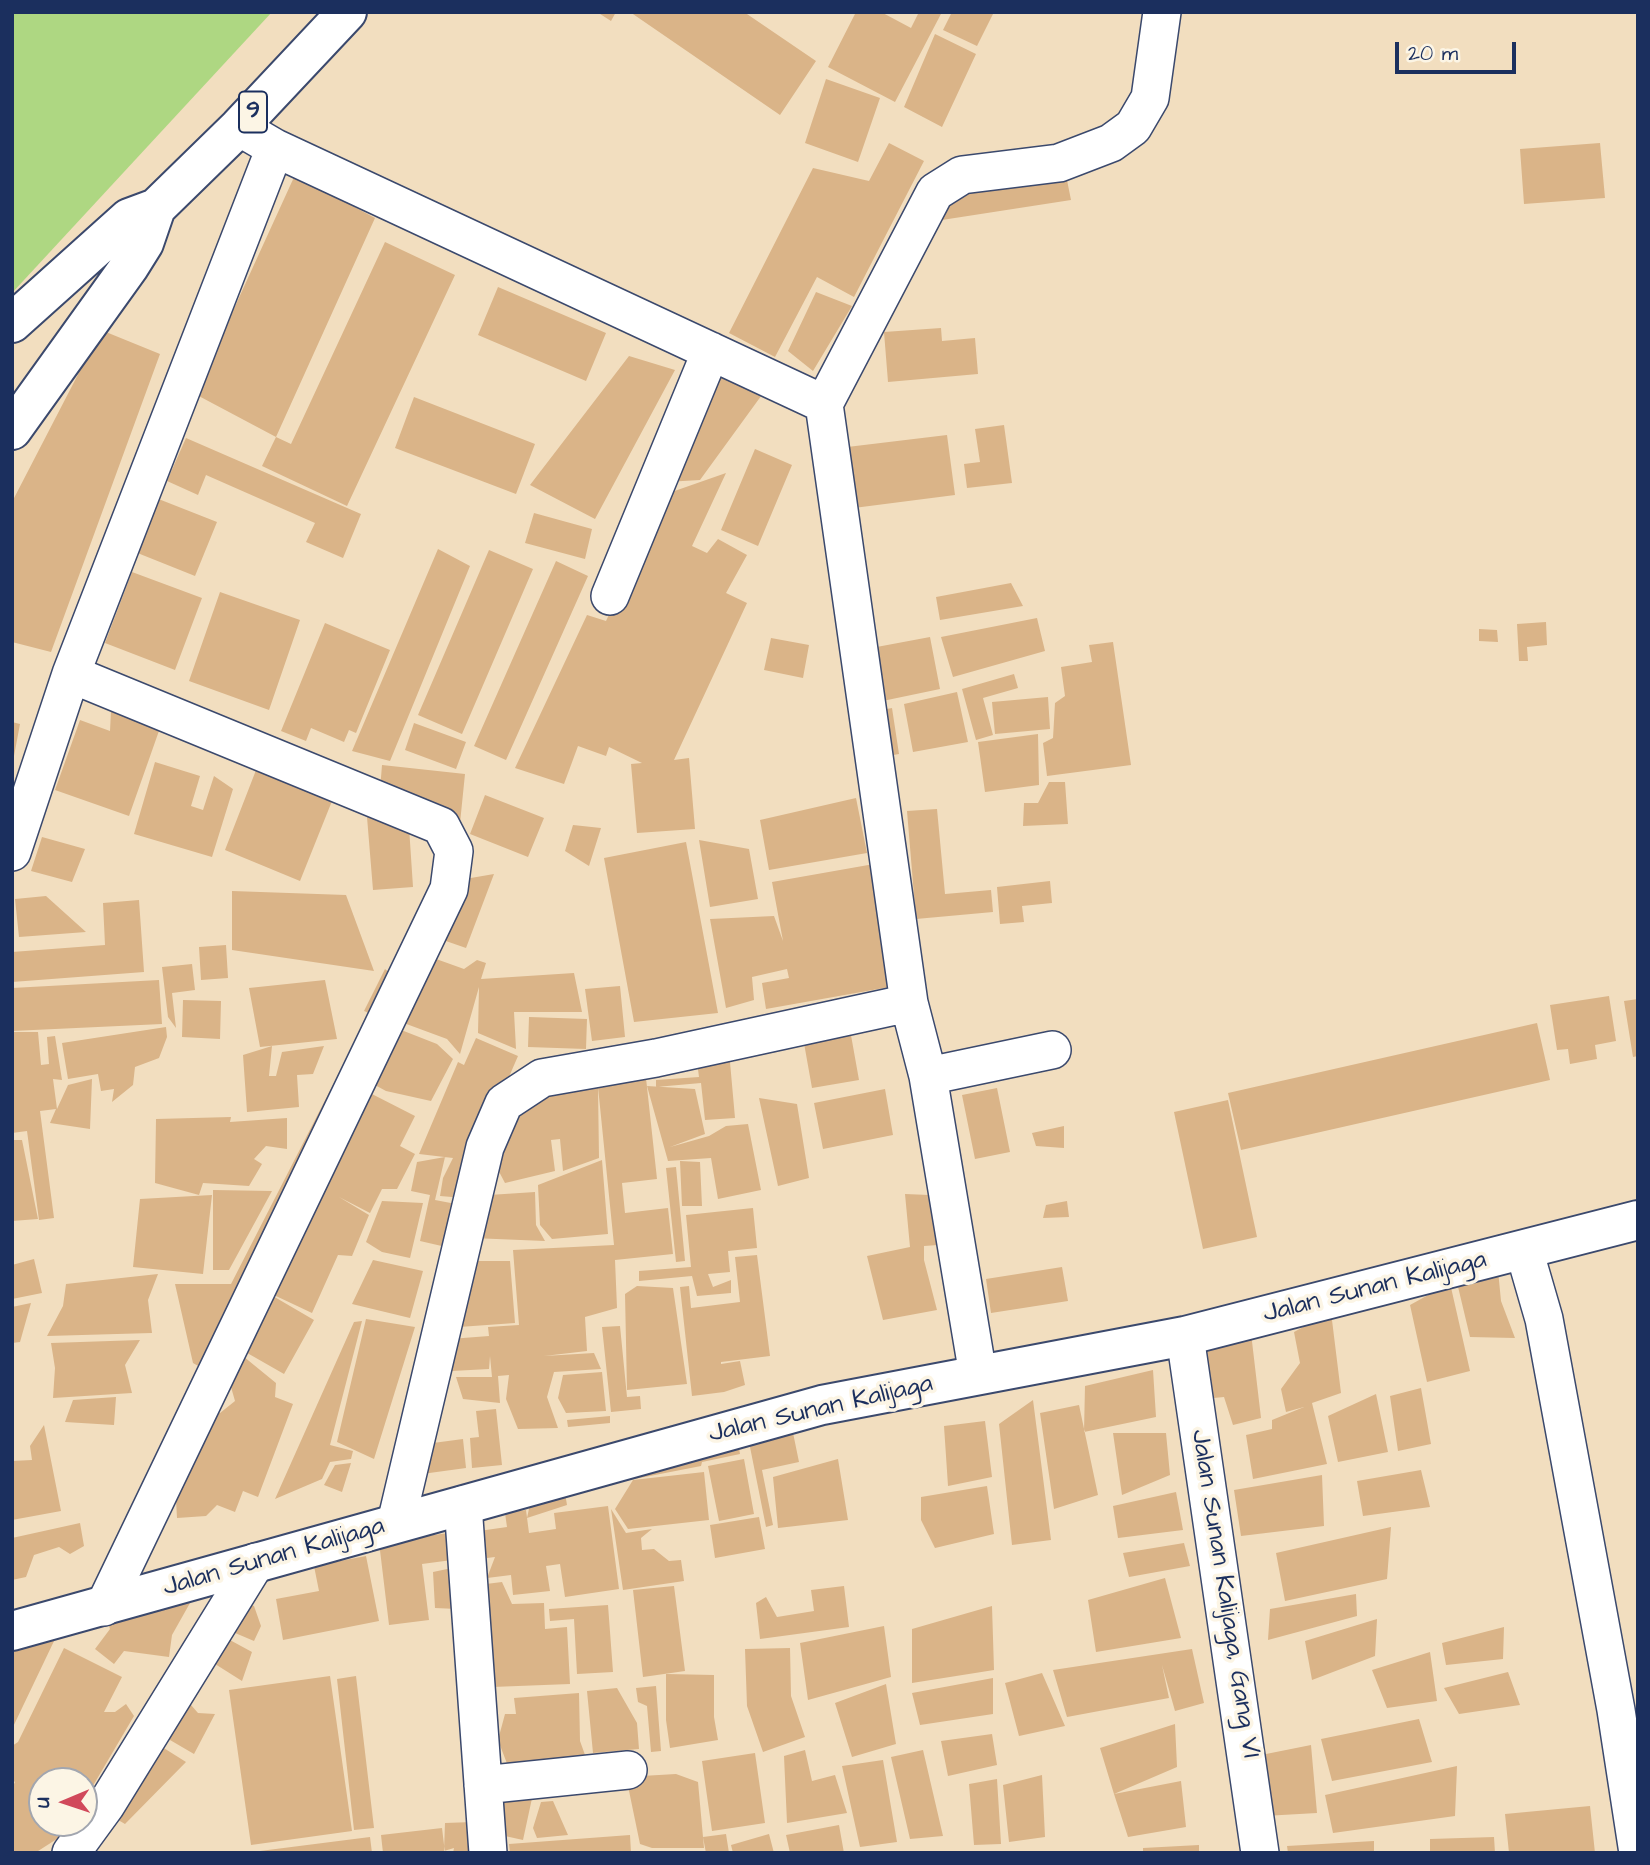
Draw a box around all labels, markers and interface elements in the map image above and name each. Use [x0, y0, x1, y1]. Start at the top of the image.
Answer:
scale bar [1398, 28, 1519, 72]
text: 20 m [1408, 39, 1458, 68]
road number: 9 [239, 92, 267, 132]
street label: Jalan Sunan Kalijaga [1260, 1245, 1490, 1331]
street label: Jalan Sunan Kalijaga [706, 1369, 936, 1451]
street label: Jalan Sunan Kalijaga, Gang VI [1183, 1428, 1265, 1760]
street label: Jalan Sunan Kalijaga [160, 1511, 388, 1605]
north arrow [28, 1767, 98, 1837]
text: U [30, 1797, 57, 1808]

